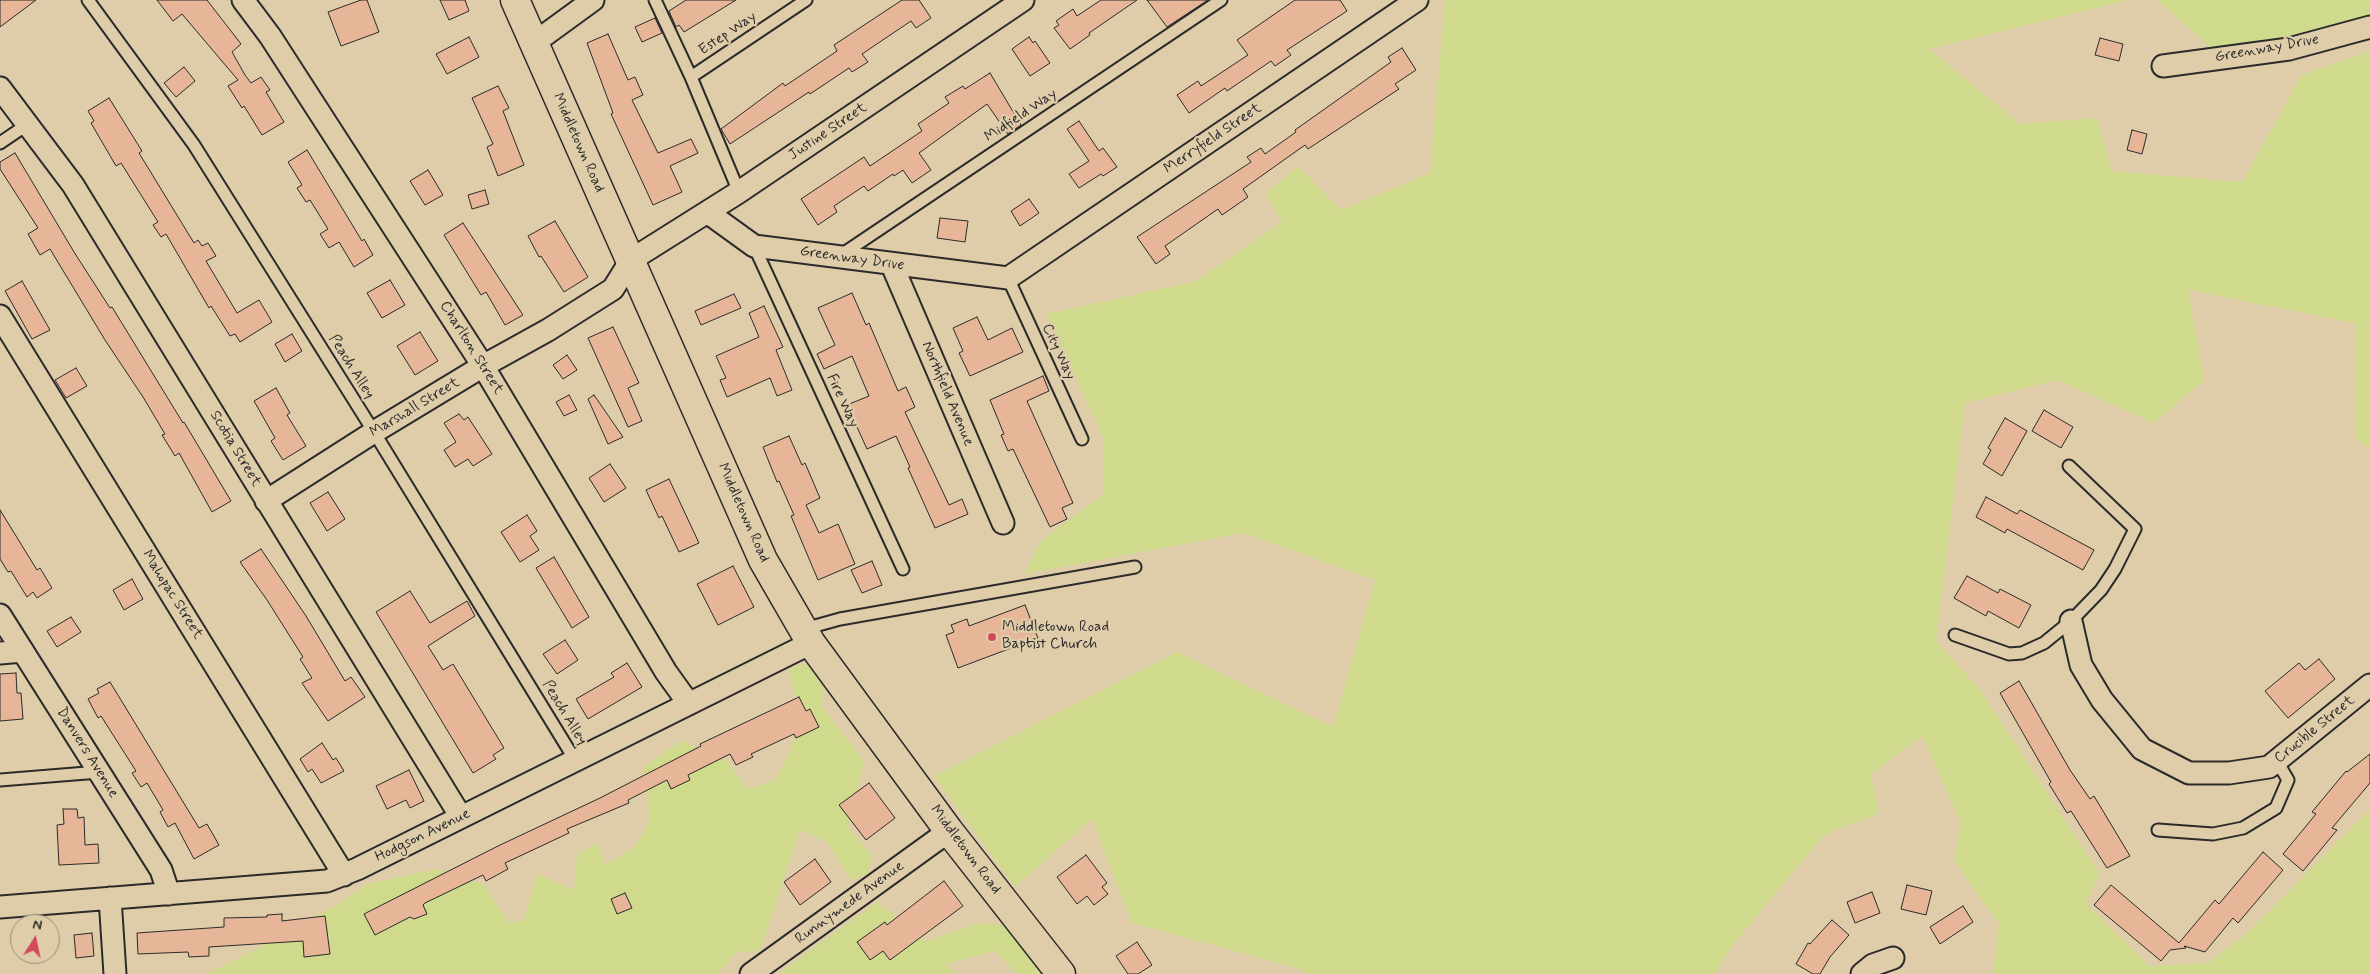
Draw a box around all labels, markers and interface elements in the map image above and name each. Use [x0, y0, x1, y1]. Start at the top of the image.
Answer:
street label: Estep Way [696, 8, 760, 60]
street label: Greenway Drive [2214, 31, 2320, 67]
street label: Midfield Way [982, 85, 1060, 147]
street label: Middletown Road [548, 90, 608, 196]
street label: Justine Street [785, 99, 871, 165]
street label: Merryfield Street [1161, 100, 1265, 178]
street label: Greenway Drive [799, 243, 905, 275]
street label: Charlton Street [435, 298, 507, 398]
street label: City Way [1037, 321, 1079, 383]
street label: Peach Alley [324, 332, 378, 402]
street label: Northfield Avenue [917, 339, 977, 449]
street label: Fire Way [822, 371, 862, 431]
street label: Marshall Street [367, 374, 463, 442]
street label: Scotia Street [205, 408, 265, 490]
street label: Middletown Road [713, 460, 773, 566]
street label: Mahopac Street [137, 547, 207, 643]
place label: Middletown Road Baptist Church [1002, 619, 1109, 654]
marker: Middletown Road Baptist Church [986, 631, 998, 643]
street label: Peach Alley [538, 677, 590, 749]
street label: Crucible Street [2271, 692, 2359, 768]
street label: Danvers Avenue [52, 704, 122, 802]
street label: Middletown Road [926, 802, 1004, 898]
street label: Hodgson Avenue [372, 805, 474, 867]
street label: Runnymede Avenue [792, 858, 908, 948]
north arrow [10, 914, 60, 964]
text: N [31, 916, 44, 935]

